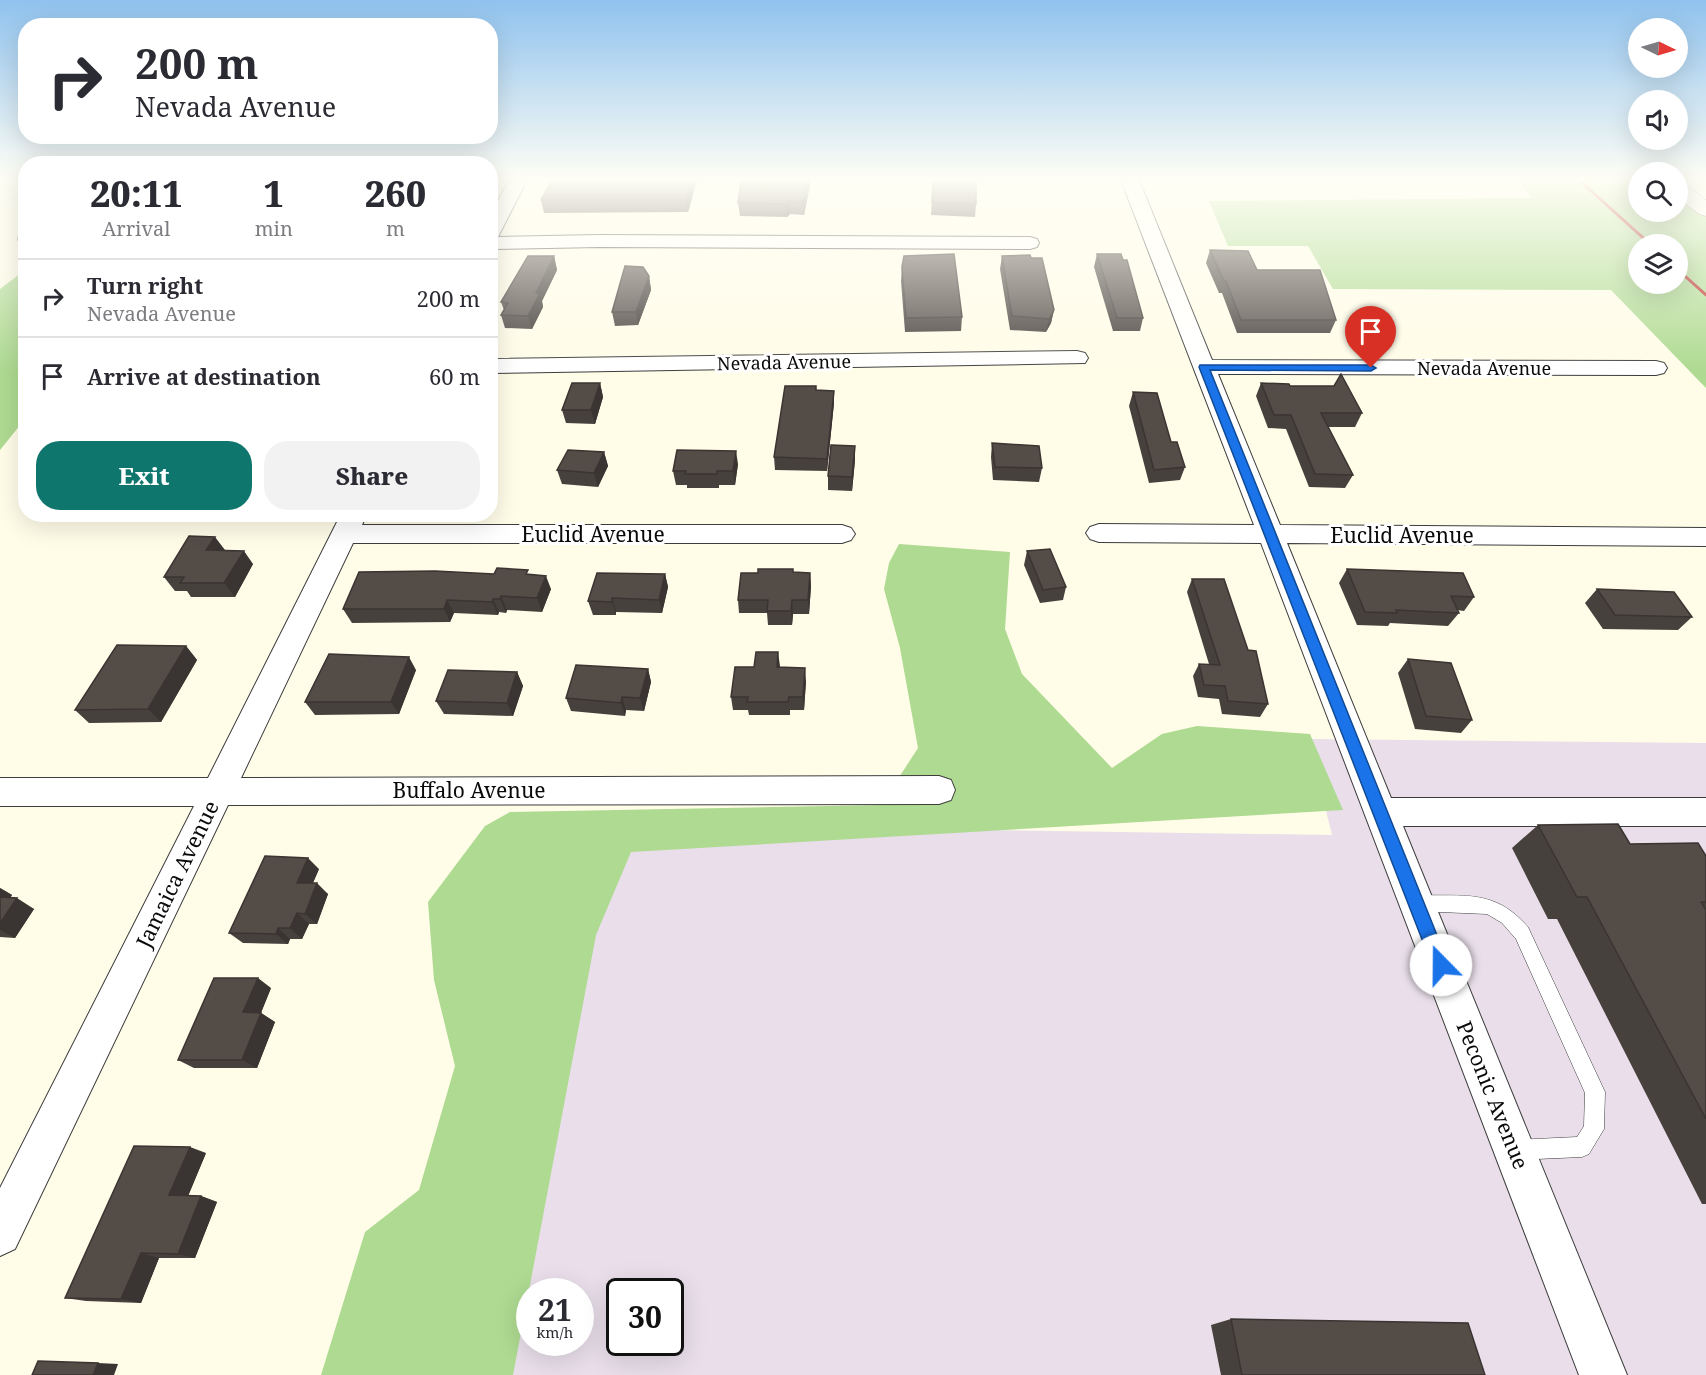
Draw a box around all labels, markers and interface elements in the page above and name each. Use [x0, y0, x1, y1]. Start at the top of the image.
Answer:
north arrow [1628, 18, 1688, 78]
map controls [1628, 18, 1688, 294]
text: 200 m [135, 34, 259, 91]
icon: right [36, 42, 114, 120]
text: Nevada Avenue [135, 88, 336, 125]
button: sound [1628, 90, 1688, 150]
button: search [1628, 162, 1688, 222]
text: 20:11 [90, 169, 183, 218]
text: 1 [264, 169, 284, 218]
text: 260 [365, 169, 426, 218]
text: Arrival [102, 215, 171, 242]
text: min [255, 215, 293, 242]
text: m [386, 215, 405, 242]
button: layers [1628, 234, 1688, 294]
text: Turn right [87, 270, 203, 300]
icon: right [36, 282, 69, 315]
text: 200 m [417, 283, 480, 313]
text: Nevada Avenue [87, 300, 236, 327]
pin [1345, 306, 1396, 368]
icon: arrive [1354, 315, 1387, 348]
street label: Nevada Avenue [717, 349, 851, 375]
street label: Nevada Avenue [1417, 356, 1551, 380]
icon: arrive [36, 360, 69, 393]
text: Arrive at destination [87, 361, 321, 391]
text: 60 m [429, 361, 480, 391]
button: Exit [36, 441, 252, 510]
button: Share [264, 441, 480, 510]
street label: Euclid Avenue [521, 520, 665, 548]
street label: Euclid Avenue [1330, 521, 1474, 549]
street label: Buffalo Avenue [393, 776, 545, 804]
street label: Jamaica Avenue [129, 796, 225, 953]
position arrow [1409, 933, 1473, 997]
street label: Peconic Avenue [1451, 1017, 1535, 1173]
speed limit sign: 30 [606, 1278, 684, 1356]
text: 21 [538, 1289, 572, 1330]
text: km/h [537, 1322, 573, 1342]

